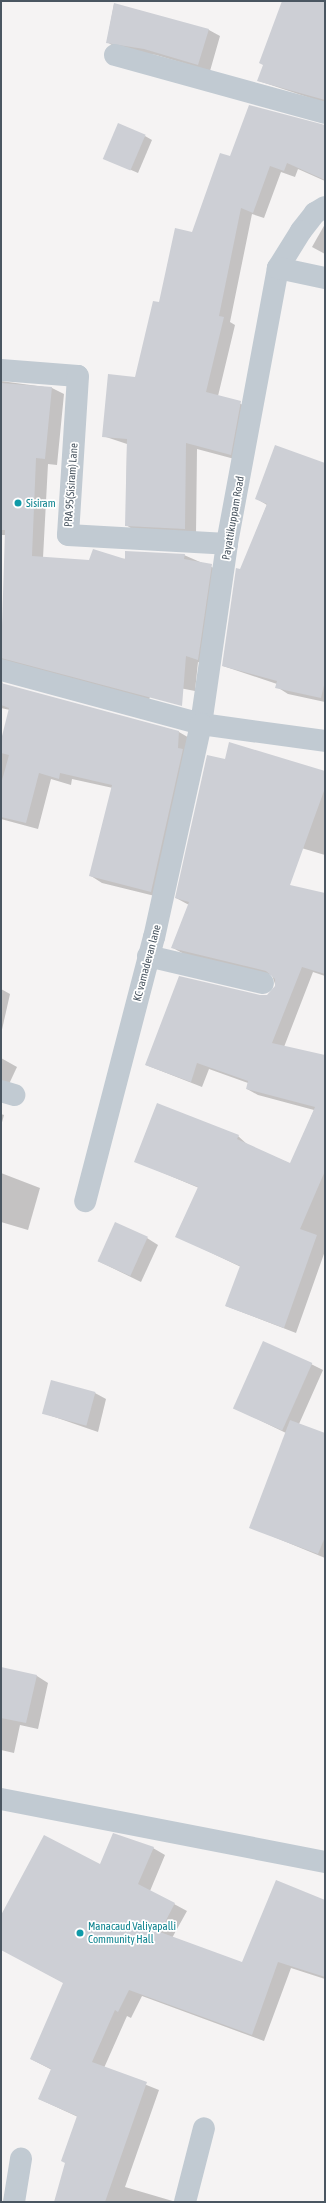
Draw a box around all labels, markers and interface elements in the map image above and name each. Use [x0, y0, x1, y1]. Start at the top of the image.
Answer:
street label: PRA 95(Sisiram) Lane [61, 443, 81, 527]
street label: Payattikuppam Road [219, 475, 247, 561]
place label: Sisiram [26, 496, 56, 510]
marker: Sisiram [13, 498, 23, 508]
street label: KC vamadevan lane [130, 923, 164, 1003]
place label: Manacaud Valiyapalli Community Hall [88, 1920, 176, 1946]
marker: Manacaud Valiyapalli Community Hall [75, 1928, 85, 1938]

